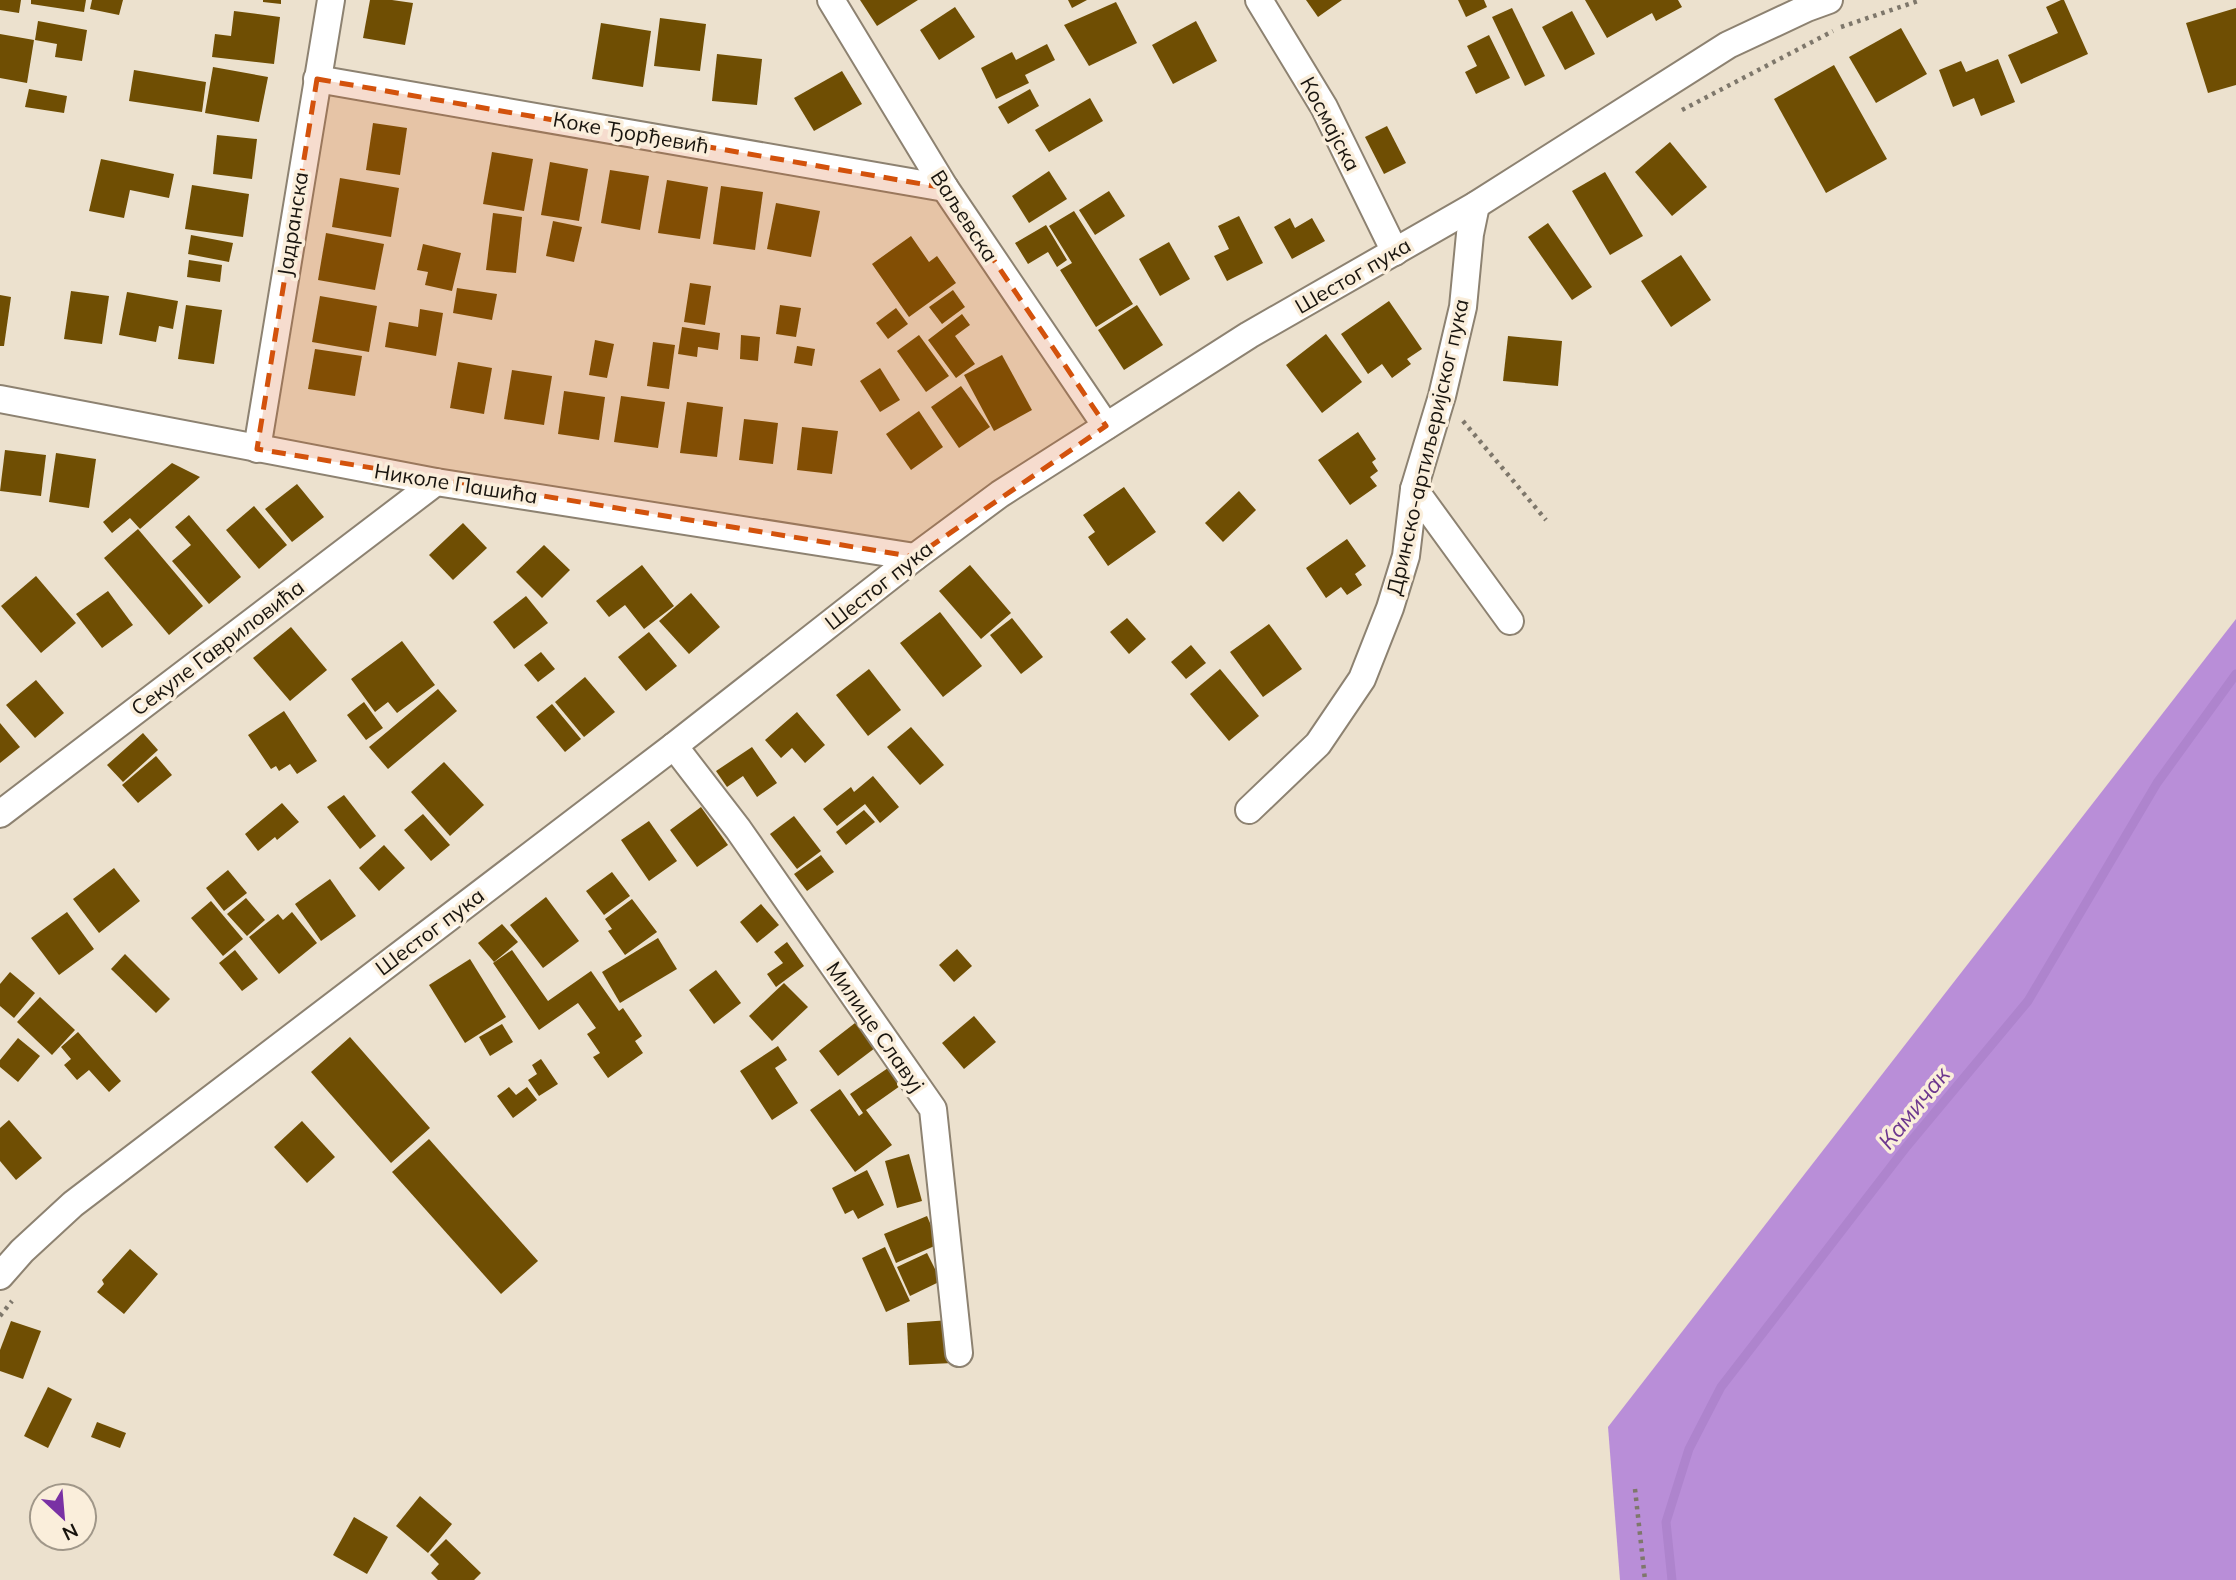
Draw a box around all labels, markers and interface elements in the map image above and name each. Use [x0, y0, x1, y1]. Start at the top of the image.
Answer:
street label: Космајска [1295, 72, 1367, 175]
street label: Коке Ђорђевић [551, 105, 711, 159]
street label: Ваљевска [926, 165, 1004, 266]
street label: Јадранска [271, 170, 313, 278]
street label: Шестог пука [1290, 232, 1415, 319]
street label: Дринско-артиљеријског пука [1380, 296, 1474, 598]
street label: Николе Пашића [373, 457, 540, 509]
street label: Шестог пука [819, 535, 937, 635]
street label: Секуле Гавриловића [126, 574, 309, 721]
street label: Шестог пука [370, 882, 489, 981]
street label: Милице Славуј [821, 956, 930, 1097]
water label: Камичак [1872, 1060, 1956, 1155]
north arrow [28, 1482, 98, 1552]
text: N [59, 1518, 82, 1546]

